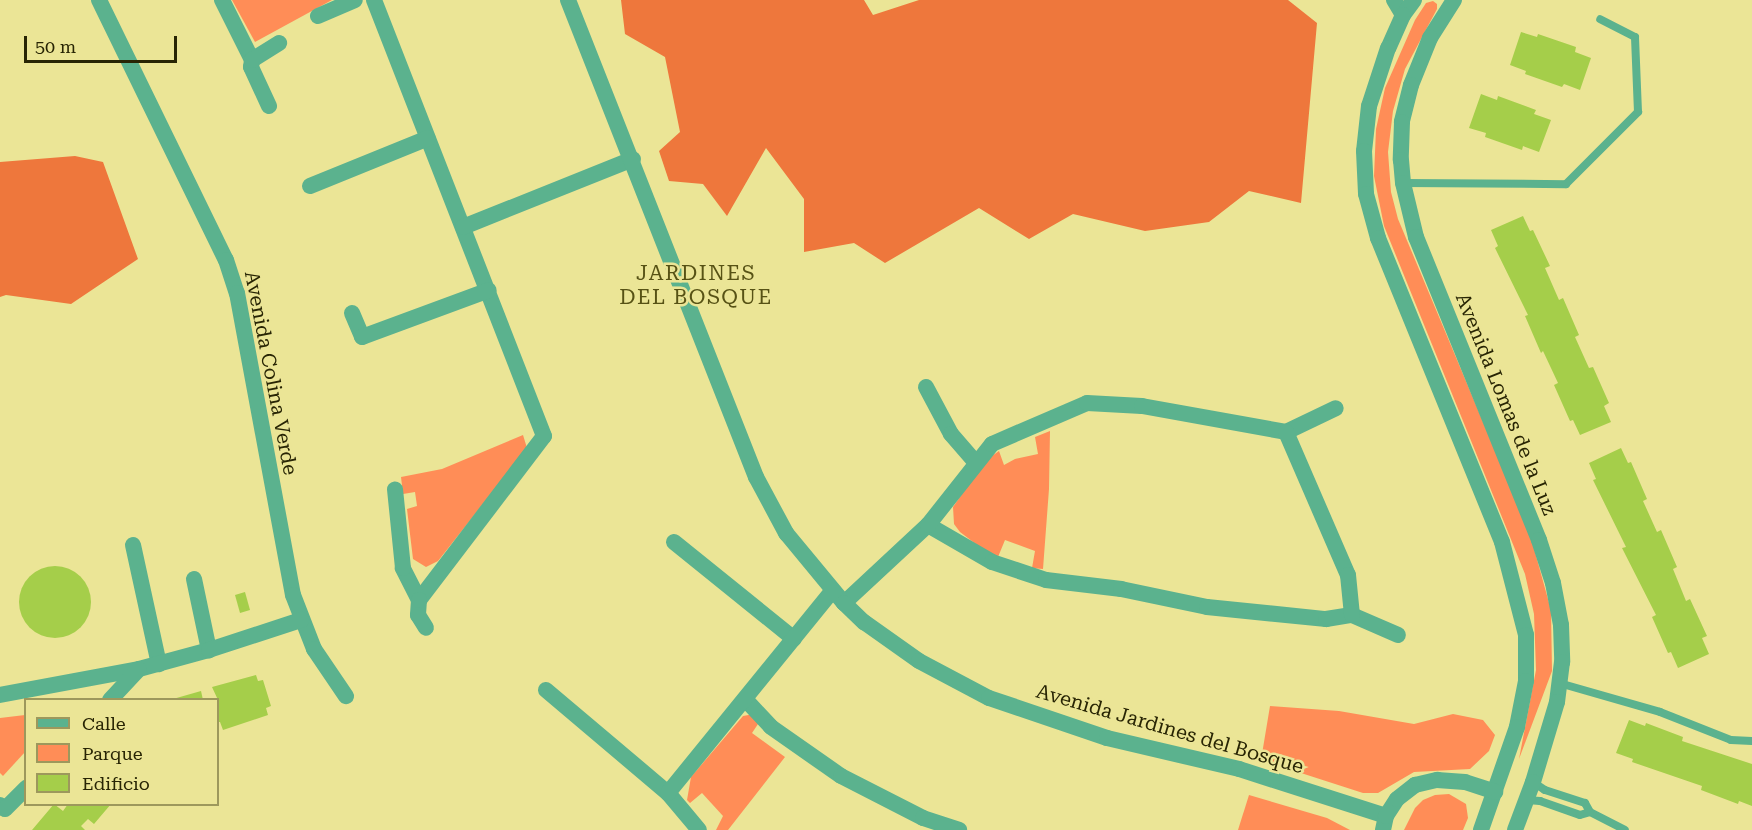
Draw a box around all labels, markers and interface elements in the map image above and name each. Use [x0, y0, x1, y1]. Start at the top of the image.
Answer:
scale bar [27, 24, 180, 62]
text: 50 m [35, 36, 76, 57]
district label: JARDINES DEL BOSQUE [619, 260, 773, 310]
street label: Avenida Colina Verde [239, 269, 303, 477]
street label: Avenida Lomas de la Luz [1450, 290, 1562, 518]
street label: Avenida Jardines del Bosque [1034, 679, 1306, 779]
legend [24, 698, 219, 806]
text: Calle [82, 713, 126, 734]
text: Parque [82, 743, 143, 764]
text: Edificio [82, 773, 150, 794]

